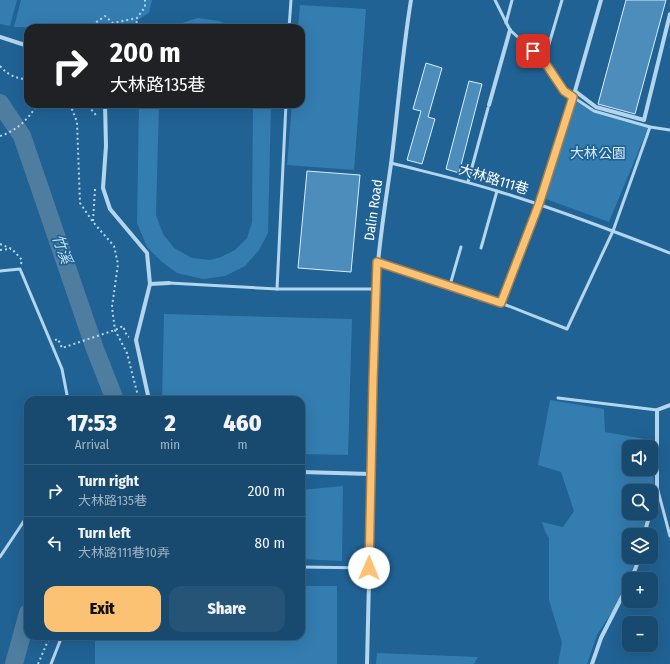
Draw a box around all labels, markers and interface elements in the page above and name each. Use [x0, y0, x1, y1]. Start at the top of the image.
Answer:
pin [516, 34, 550, 68]
text: 200 m [110, 36, 181, 69]
icon: right [44, 40, 96, 92]
icon: arrive [522, 40, 544, 62]
text: 大林路135巷 [110, 74, 205, 96]
park label: 大林公園 [570, 145, 626, 162]
street label: 大林路111巷 [457, 161, 531, 198]
street label: Dalin Road [361, 178, 386, 242]
water label: 竹溪 [48, 232, 76, 268]
text: 17:53 [67, 409, 117, 437]
text: 2 [164, 409, 176, 437]
text: 460 [223, 409, 262, 437]
text: Arrival [75, 437, 109, 452]
text: min [160, 437, 180, 452]
text: m [238, 437, 248, 452]
map controls [622, 440, 658, 652]
button: sound [622, 440, 658, 476]
text: Turn right [78, 472, 139, 490]
icon: right [44, 480, 66, 502]
text: 200 m [248, 482, 285, 500]
button: search [622, 484, 658, 520]
text: 大林路135巷 [78, 493, 147, 508]
text: Turn left [78, 524, 131, 542]
button: layers [622, 528, 658, 564]
icon: left [44, 532, 66, 554]
text: 80 m [255, 534, 285, 552]
text: 大林路111巷10弄 [78, 545, 170, 560]
position arrow [348, 547, 390, 589]
button: + [622, 572, 658, 608]
button: Exit [44, 586, 161, 632]
button: Share [169, 586, 285, 632]
button: − [622, 616, 658, 652]

